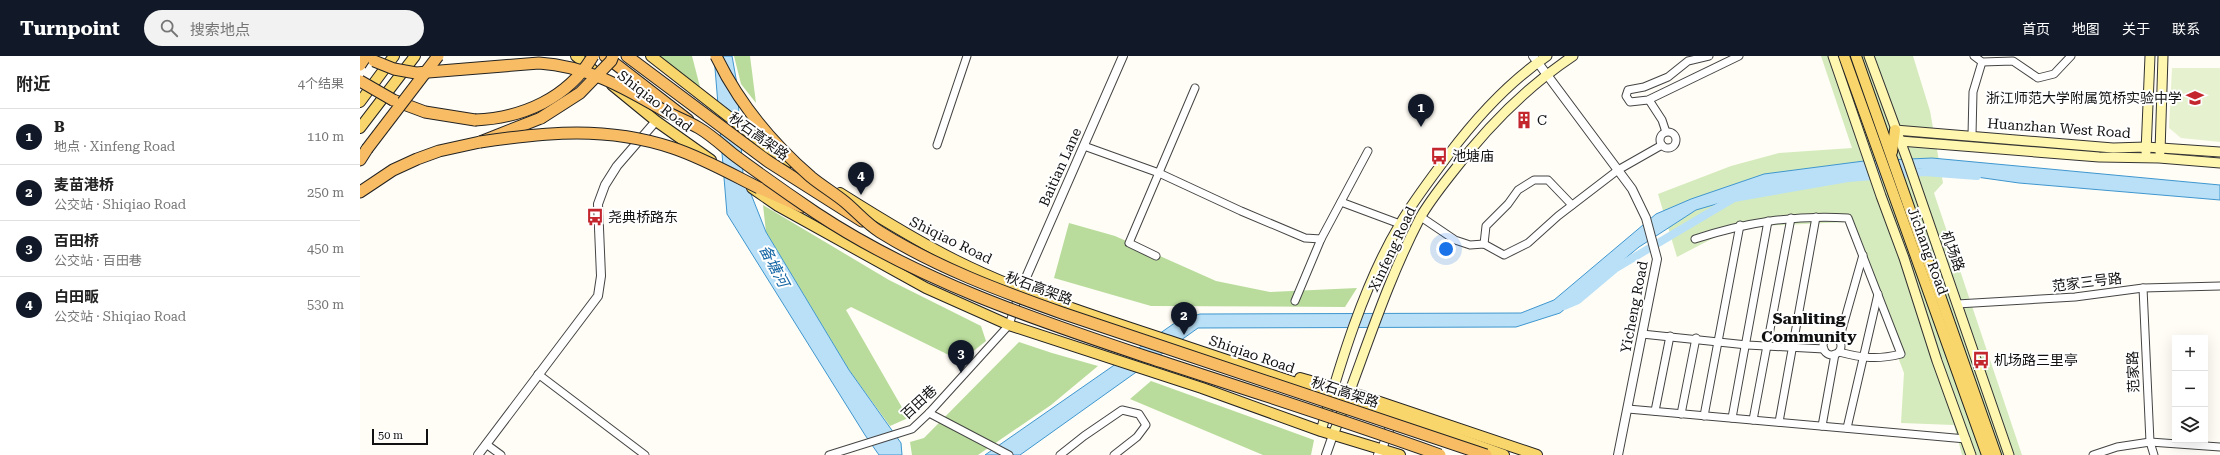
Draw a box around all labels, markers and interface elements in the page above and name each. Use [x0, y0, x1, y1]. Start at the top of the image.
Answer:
search box [144, 10, 424, 46]
text: Turnpoint [20, 17, 120, 40]
icon: search [158, 17, 180, 39]
text: 搜索地点 [190, 21, 250, 39]
text: 首页 [2022, 21, 2050, 37]
text: 地图 [2072, 21, 2100, 37]
text: 关于 [2122, 21, 2150, 37]
text: 联系 [2172, 21, 2200, 37]
street label: Shiqiao Road [615, 67, 695, 135]
text: 附近 [16, 74, 50, 94]
text: 4个结果 [298, 76, 344, 91]
school or university icon: 浙江师范大学附属笕桥实验中学 [2185, 88, 2205, 108]
place label: 浙江师范大学附属笕桥实验中学 [1986, 90, 2182, 106]
pin: 1 [1408, 94, 1434, 127]
street label: 秋石高架路 [726, 109, 792, 163]
building icon: C [1514, 110, 1534, 130]
place label: C [1537, 112, 1547, 128]
street label: Huanzhan West Road [1987, 115, 2131, 141]
text: B [54, 118, 65, 136]
street label: Baitian Lane [1036, 125, 1085, 209]
text: 1 [25, 129, 33, 144]
text: 110 m [307, 129, 344, 144]
text: 地点 · Xinfeng Road [54, 139, 175, 154]
bus stop icon: 池塘庙 [1429, 146, 1449, 166]
place label: 池塘庙 [1452, 148, 1494, 164]
pin: 4 [848, 162, 874, 195]
text: 麦苗港桥 [54, 176, 114, 194]
text: 2 [25, 185, 33, 200]
text: 250 m [307, 185, 344, 200]
text: 公交站 · Shiqiao Road [54, 197, 186, 212]
street label: Xinfeng Road [1365, 204, 1419, 294]
street label: Jichang Road [1905, 205, 1951, 297]
bus stop icon: 尧典桥路东 [585, 207, 605, 227]
place label: 尧典桥路东 [608, 209, 678, 225]
street label: Shiqiao Road [907, 213, 995, 267]
street label: 机场路 [1938, 229, 1968, 273]
text: 百田桥 [54, 232, 99, 250]
your location [1436, 239, 1456, 259]
text: 3 [25, 241, 33, 256]
text: 450 m [307, 241, 344, 256]
water label: 备塘河 [755, 242, 794, 293]
text: 公交站 · 百田巷 [54, 253, 142, 268]
street label: Yicheng Road [1617, 260, 1651, 354]
street label: 秋石高架路 [1003, 269, 1075, 307]
street label: 范家三号路 [2051, 270, 2123, 294]
text: 白田畈 [54, 288, 99, 306]
text: 4 [25, 297, 33, 312]
text: 530 m [307, 297, 344, 312]
pin: 2 [1171, 302, 1197, 335]
text: 公交站 · Shiqiao Road [54, 309, 186, 324]
district label: Sanliting Community [1761, 309, 1857, 346]
street label: Shiqiao Road [1207, 332, 1297, 376]
map controls [2172, 335, 2208, 443]
button: + [2172, 335, 2208, 371]
pin: 3 [948, 340, 974, 373]
bus stop icon: 机场路三里亭 [1971, 350, 1991, 370]
street label: 范家路 [2124, 351, 2142, 393]
place label: 机场路三里亭 [1994, 352, 2078, 368]
button: − [2172, 371, 2208, 407]
street label: 秋石高架路 [1309, 374, 1381, 410]
street label: 百田巷 [898, 382, 940, 422]
button: layers [2172, 407, 2208, 443]
scale bar [372, 427, 428, 446]
text: 50 m [378, 429, 403, 442]

